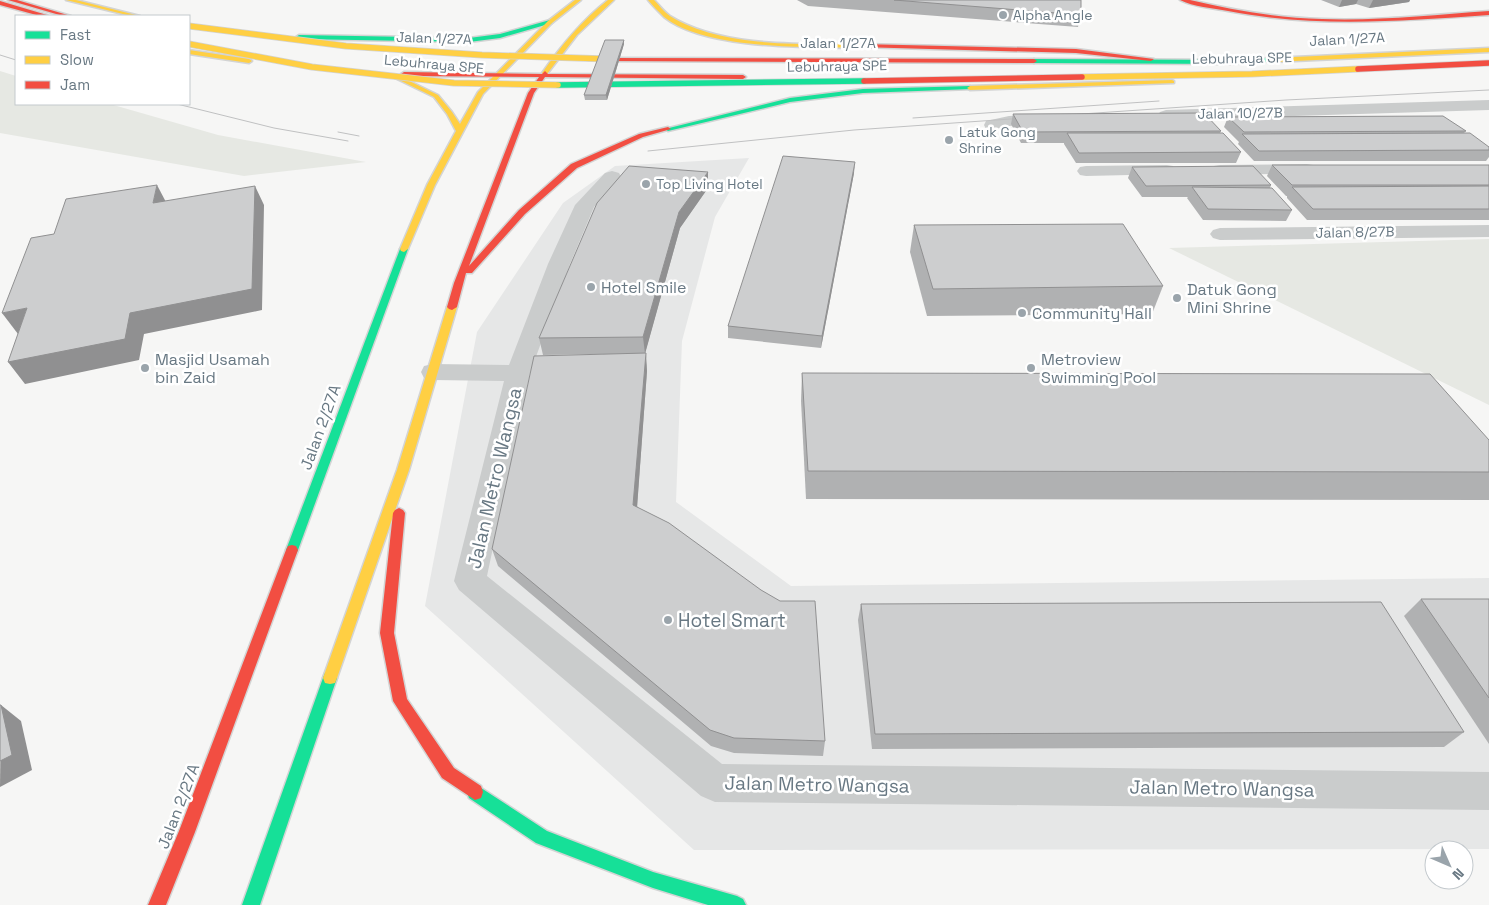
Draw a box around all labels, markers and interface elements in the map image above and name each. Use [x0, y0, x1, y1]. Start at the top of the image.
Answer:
place label: Alpha Angle [1013, 6, 1092, 24]
marker: Alpha Angle [997, 9, 1009, 21]
legend [15, 15, 190, 105]
text: Fast [60, 25, 91, 44]
street label: Jalan 1/27A [396, 28, 472, 48]
street label: Jalan 1/27A [1309, 28, 1385, 50]
street label: Jalan 1/27A [800, 34, 876, 52]
street label: Lebuhraya SPE [1192, 48, 1292, 68]
text: Slow [60, 50, 94, 69]
street label: Lebuhraya SPE [383, 51, 485, 77]
street label: Lebuhraya SPE [787, 56, 887, 76]
text: Jam [60, 75, 90, 94]
street label: Jalan 10/27B [1197, 103, 1283, 123]
place label: Latuk Gong Shrine [959, 123, 1036, 157]
marker: Latuk Gong Shrine [943, 134, 955, 146]
place label: Top Living Hotel [656, 175, 763, 193]
marker: Top Living Hotel [640, 178, 652, 190]
street label: Jalan 8/27B [1315, 222, 1395, 242]
place label: Hotel Smile [601, 277, 687, 298]
place label: Datuk Gong Mini Shrine [1187, 279, 1277, 318]
marker: Hotel Smile [585, 281, 597, 293]
marker: Datuk Gong Mini Shrine [1171, 292, 1183, 304]
place label: Community Hall [1032, 303, 1152, 324]
marker: Community Hall [1016, 307, 1028, 319]
place label: Masjid Usamah bin Zaid [155, 349, 270, 388]
place label: Metroview Swimming Pool [1041, 349, 1156, 388]
marker: Masjid Usamah bin Zaid [139, 362, 151, 374]
marker: Metroview Swimming Pool [1025, 362, 1037, 374]
street label: Jalan 2/27A [295, 382, 346, 473]
street label: Jalan Metro Wangsa [461, 385, 528, 571]
place label: Hotel Smart [678, 608, 786, 633]
marker: Hotel Smart [662, 614, 674, 626]
street label: Jalan 2/27A [153, 761, 204, 852]
street label: Jalan Metro Wangsa [724, 770, 910, 799]
street label: Jalan Metro Wangsa [1129, 774, 1315, 803]
north arrow [1424, 840, 1474, 890]
text: N [1449, 865, 1468, 884]

